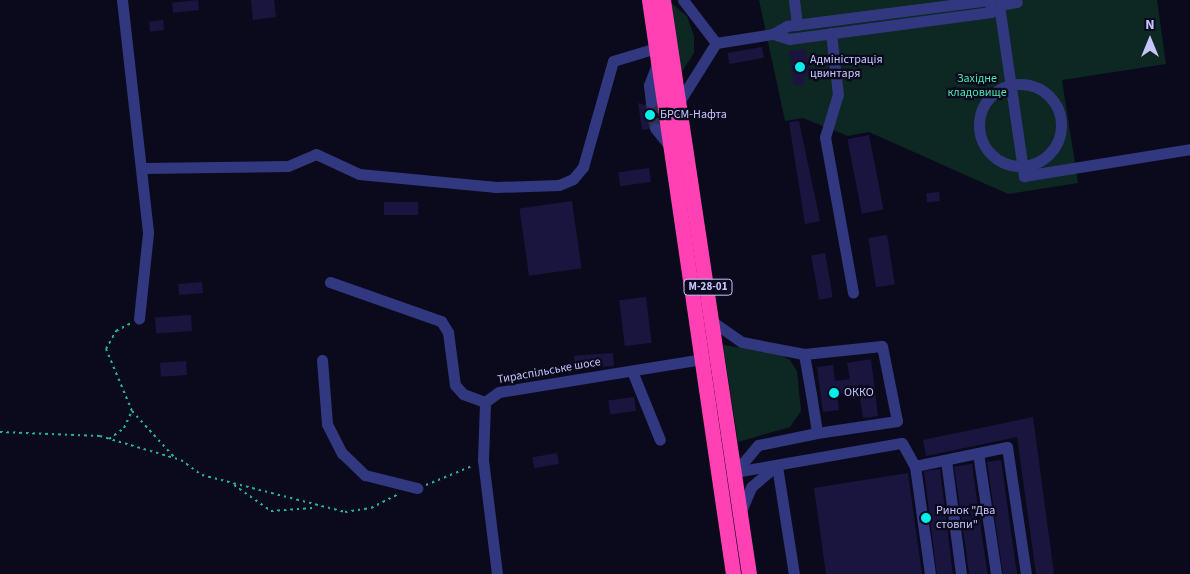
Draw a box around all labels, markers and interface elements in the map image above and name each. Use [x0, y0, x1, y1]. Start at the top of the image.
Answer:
north arrow [1125, 15, 1175, 65]
text: N [1145, 15, 1155, 35]
place label: Адміністрація цвинтаря [810, 53, 883, 81]
marker: Адміністрація цвинтаря [794, 61, 806, 73]
park label: Західне кладовище [947, 72, 1007, 100]
place label: БРСМ-Нафта [660, 108, 727, 122]
marker: БРСМ-Нафта [644, 109, 656, 121]
road number: М-28-01 [683, 278, 733, 296]
street label: Тираспільське шосе [496, 355, 602, 387]
place label: ОККО [844, 386, 874, 400]
marker: ОККО [828, 387, 840, 399]
place label: Ринок "Два стовпи" [936, 504, 995, 532]
marker: Ринок "Два стовпи" [920, 512, 932, 524]

